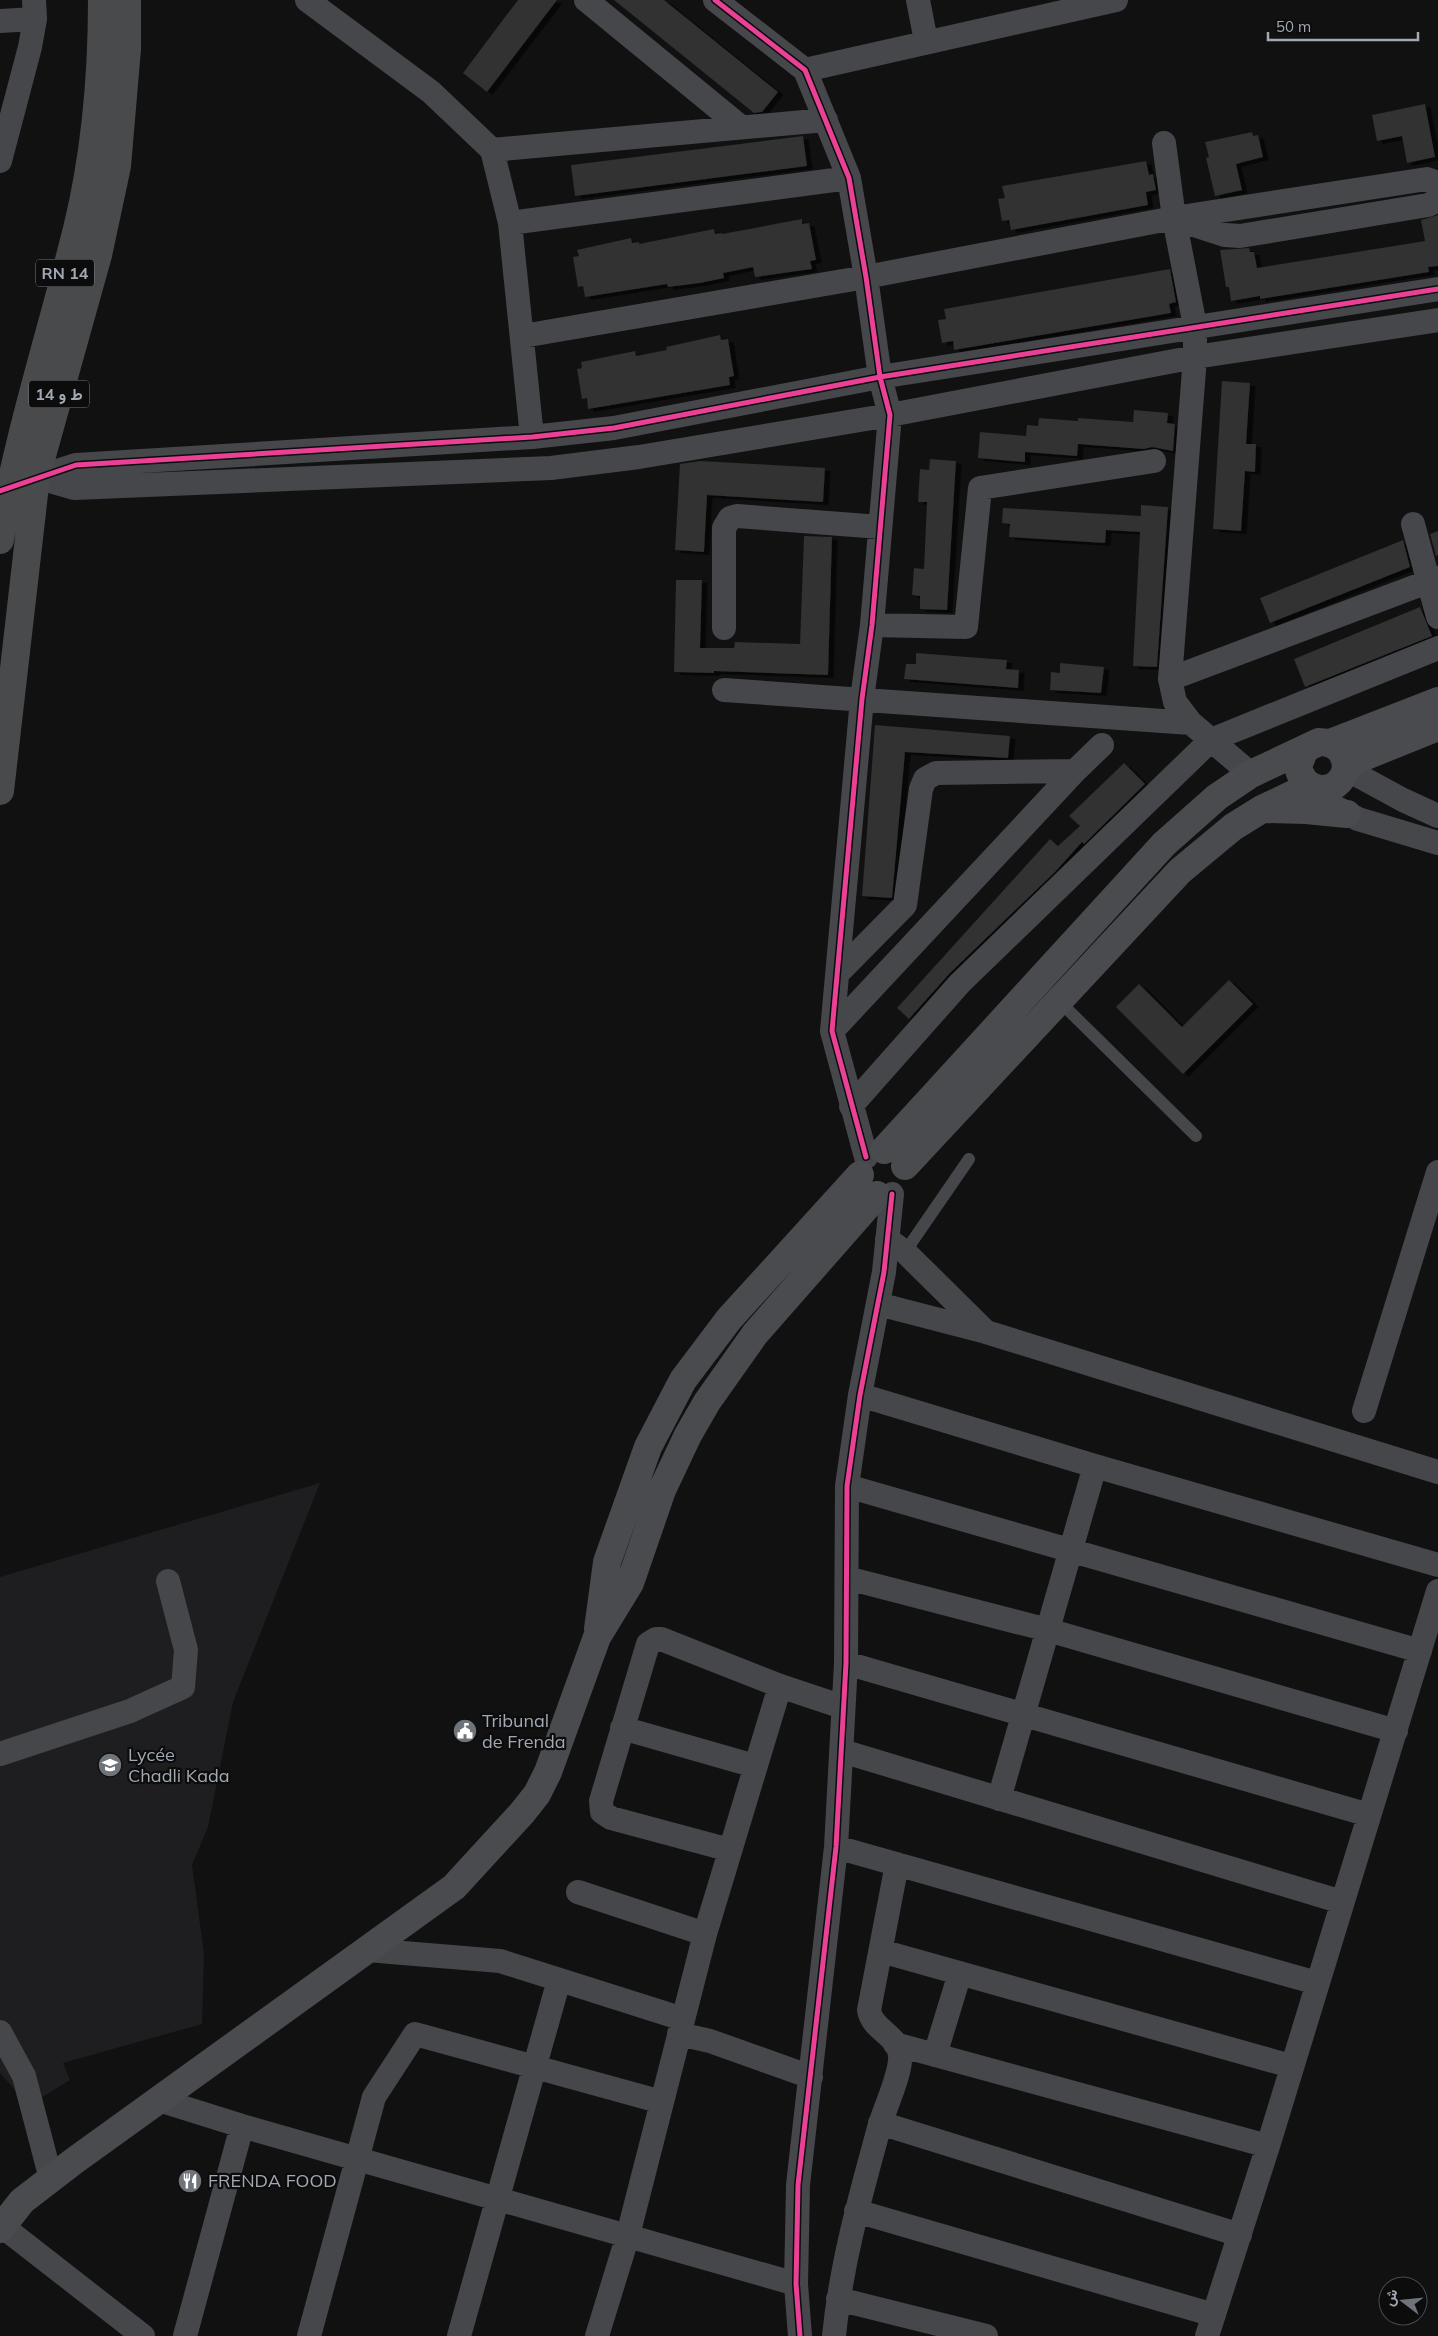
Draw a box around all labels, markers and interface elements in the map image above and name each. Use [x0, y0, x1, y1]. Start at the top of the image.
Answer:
scale bar [1268, 10, 1418, 42]
text: 50 m [1276, 17, 1311, 36]
road number: RN 14 [36, 260, 94, 286]
road number: ط و 14 [29, 380, 89, 408]
place label: Tribunal de Frenda [482, 1709, 566, 1753]
public building icon: Tribunal de Frenda [452, 1718, 478, 1744]
place label: Lycée Chadli Kada [128, 1743, 230, 1787]
school or university icon: Lycée Chadli Kada [97, 1752, 123, 1778]
restaurant icon: FRENDA FOOD [177, 2168, 203, 2194]
place label: FRENDA FOOD [208, 2169, 337, 2192]
north arrow [1378, 2276, 1428, 2326]
text: ش [1380, 2287, 1402, 2308]

